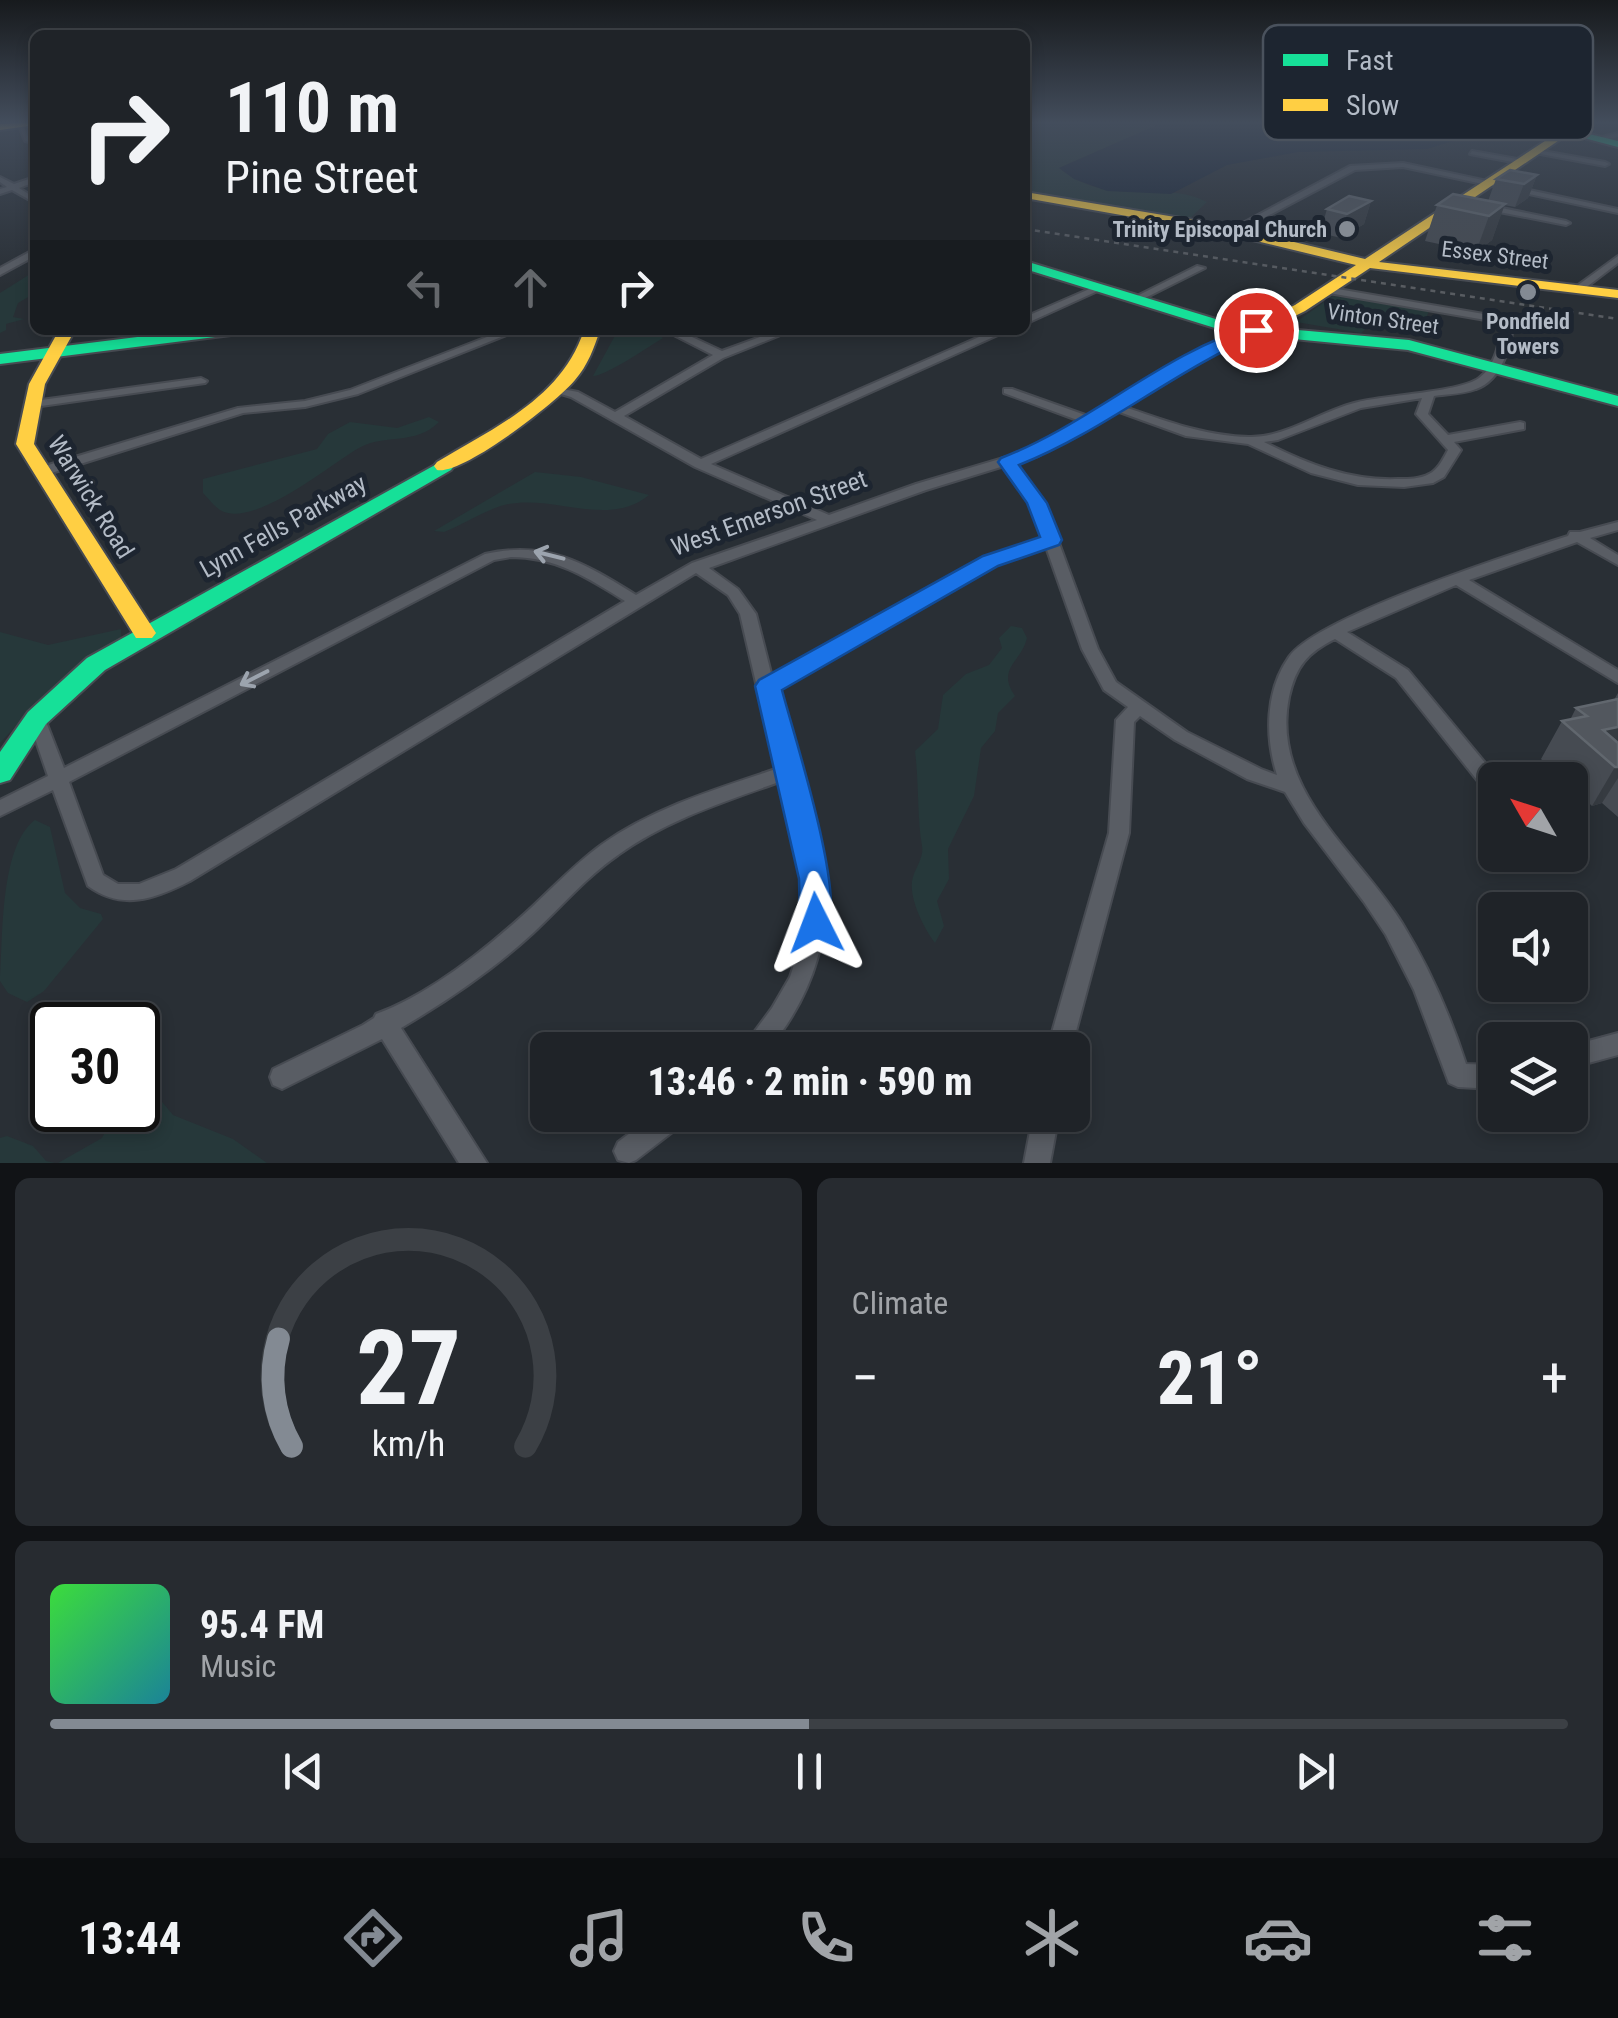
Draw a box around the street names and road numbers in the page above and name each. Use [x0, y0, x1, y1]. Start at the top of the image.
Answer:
street label: Essex Street [1440, 236, 1550, 274]
street label: Vinton Street [1325, 299, 1441, 339]
street label: Warwick Road [42, 430, 140, 564]
street label: West Emerson Street [667, 464, 871, 562]
street label: Lynn Fells Parkway [195, 468, 371, 584]

